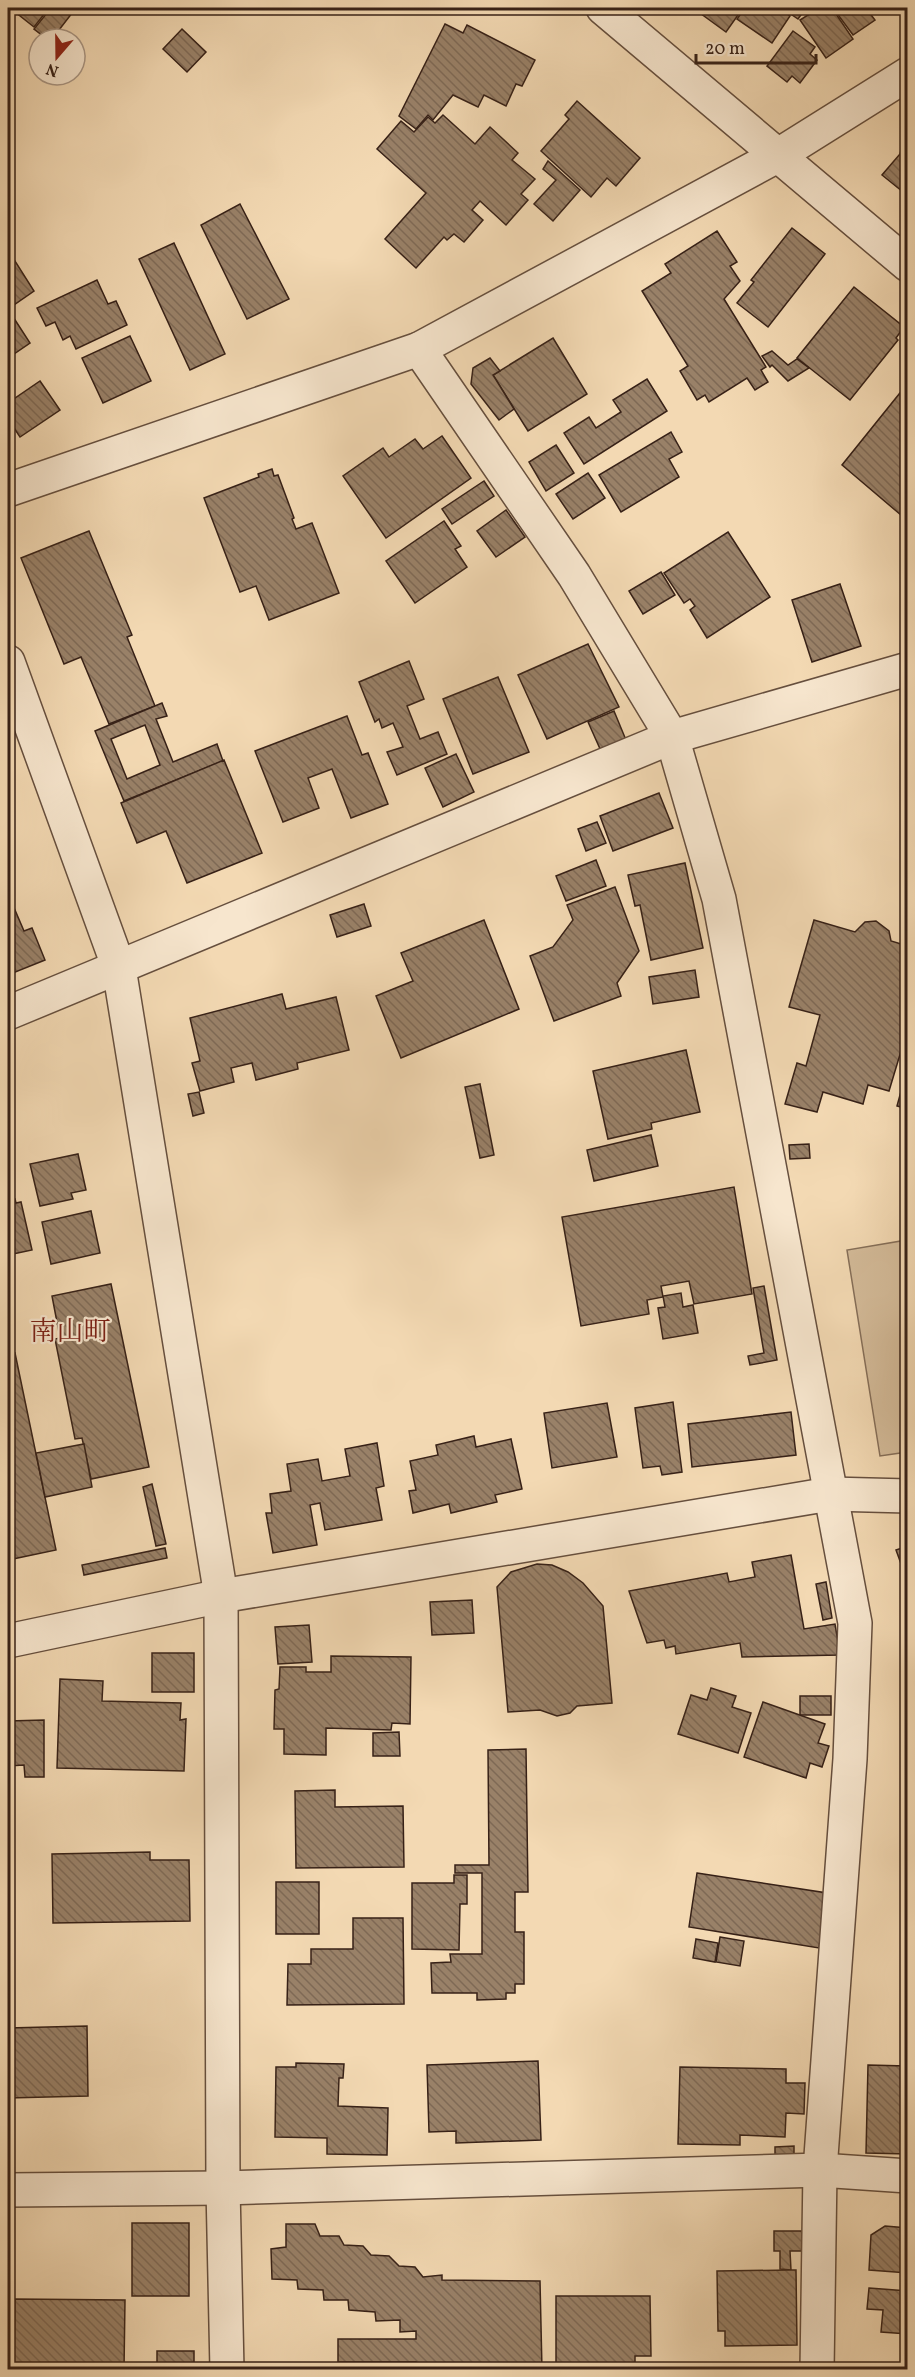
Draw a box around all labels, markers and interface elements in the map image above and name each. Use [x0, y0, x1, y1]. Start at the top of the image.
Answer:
north arrow [27, 27, 87, 87]
scale bar [696, 27, 816, 65]
text: 20 m [705, 37, 745, 62]
text: N [43, 57, 62, 82]
district label: 南山町 [30, 1314, 111, 1352]

